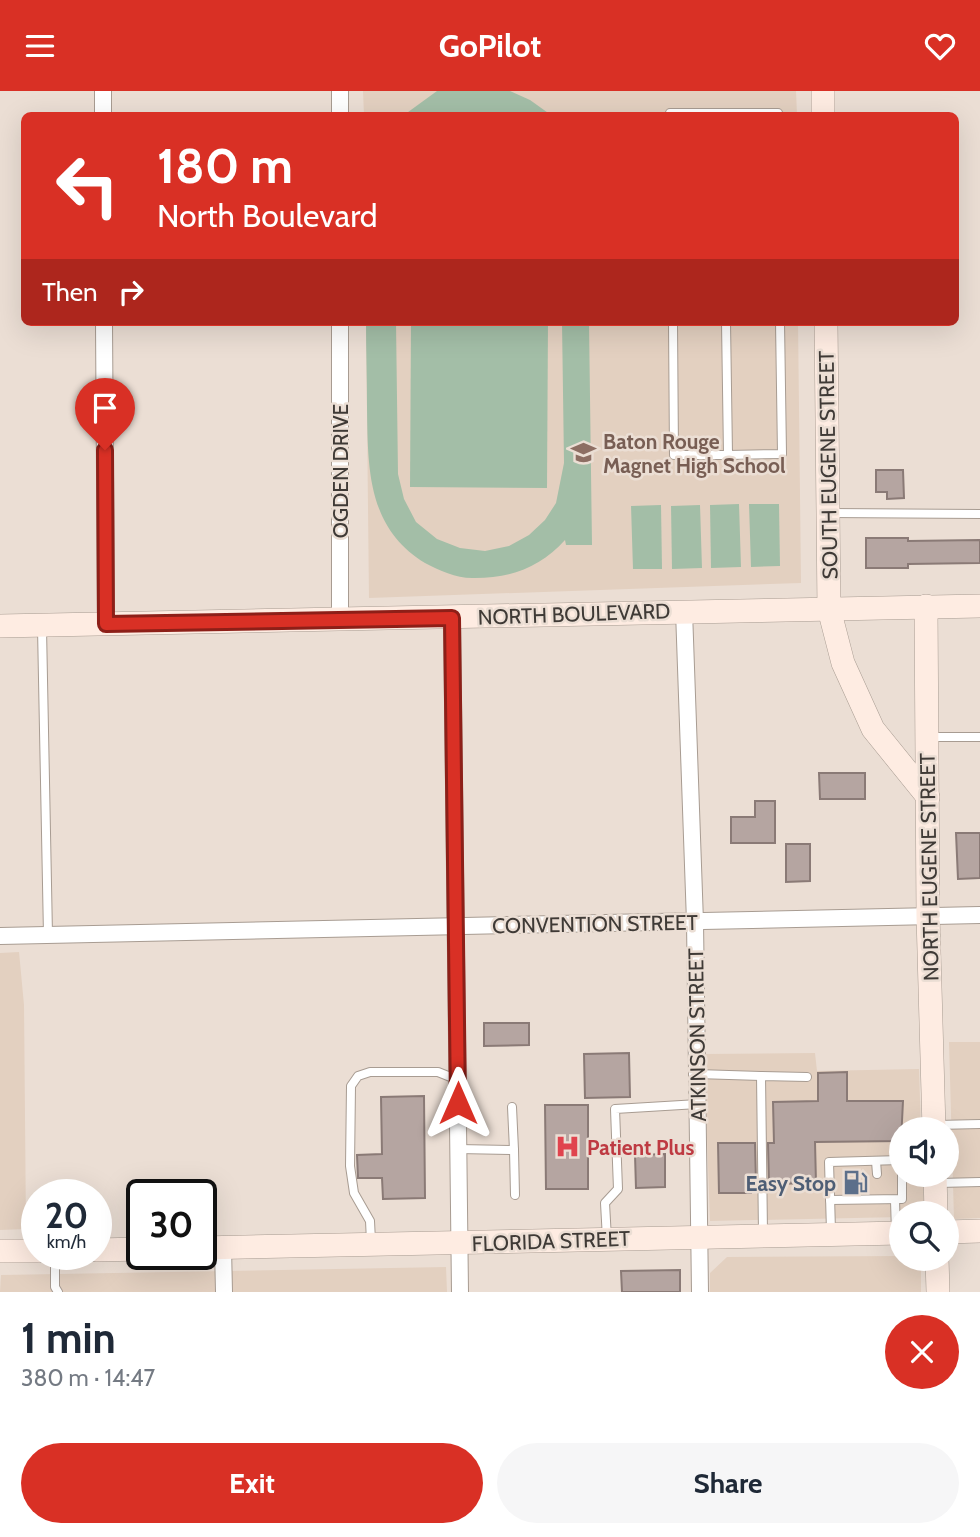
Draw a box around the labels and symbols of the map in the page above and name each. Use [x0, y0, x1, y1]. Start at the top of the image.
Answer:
street label: SOUTH EUGENE STREET [814, 350, 842, 580]
pin [75, 378, 135, 450]
street label: OGDEN DRIVE [328, 404, 353, 538]
place label: Baton Rouge Magnet High School [603, 429, 786, 478]
school or university icon: Baton Rouge Magnet High School [569, 439, 597, 467]
street label: NORTH BOULEVARD [477, 598, 671, 630]
street label: NORTH EUGENE STREET [915, 753, 943, 981]
street label: CONVENTION STREET [492, 910, 698, 938]
street label: ATKINSON STREET [683, 948, 711, 1122]
position arrow [421, 1066, 495, 1140]
hospital icon: Patient Plus [553, 1133, 581, 1161]
place label: Patient Plus [587, 1135, 694, 1160]
fuel station icon: Easy Stop [842, 1169, 870, 1197]
place label: Easy Stop [746, 1171, 836, 1196]
speed limit sign: 30 [126, 1179, 217, 1270]
street label: FLORIDA STREET [471, 1226, 631, 1256]

